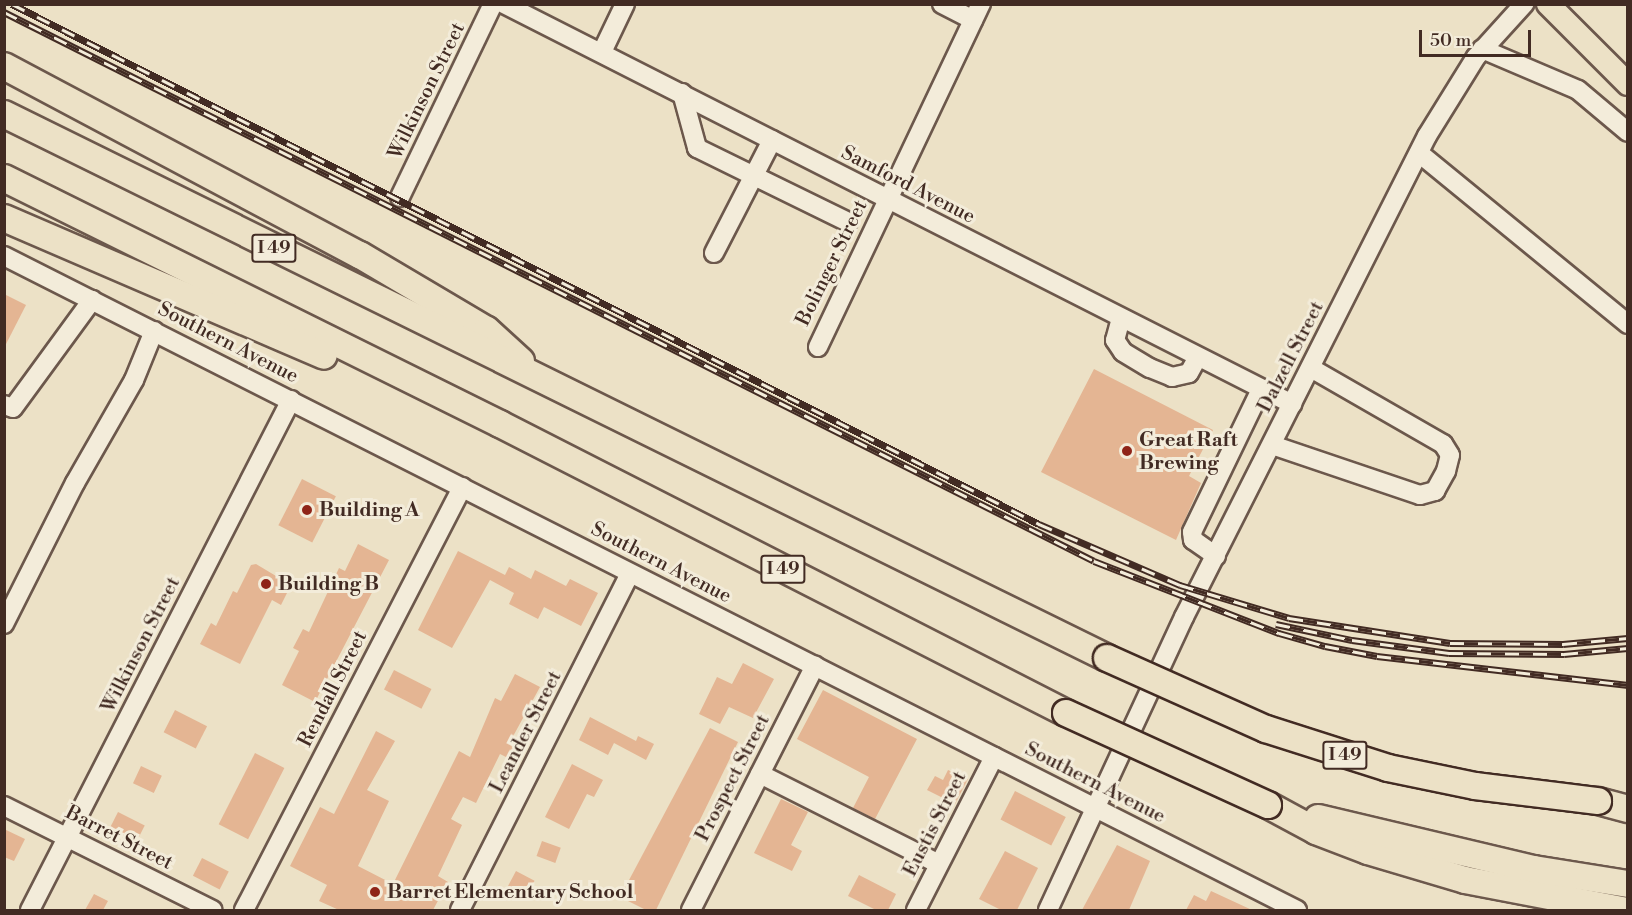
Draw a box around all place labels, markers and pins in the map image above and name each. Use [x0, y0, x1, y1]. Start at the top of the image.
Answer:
place label: Great Raft Brewing [1139, 428, 1237, 475]
marker: Great Raft Brewing [1120, 444, 1134, 458]
place label: Building A [319, 498, 419, 522]
marker: Building A [300, 503, 314, 517]
place label: Building B [278, 572, 379, 596]
marker: Building B [259, 577, 273, 591]
place label: Barret Elementary School [387, 880, 633, 904]
marker: Barret Elementary School [368, 885, 382, 899]

